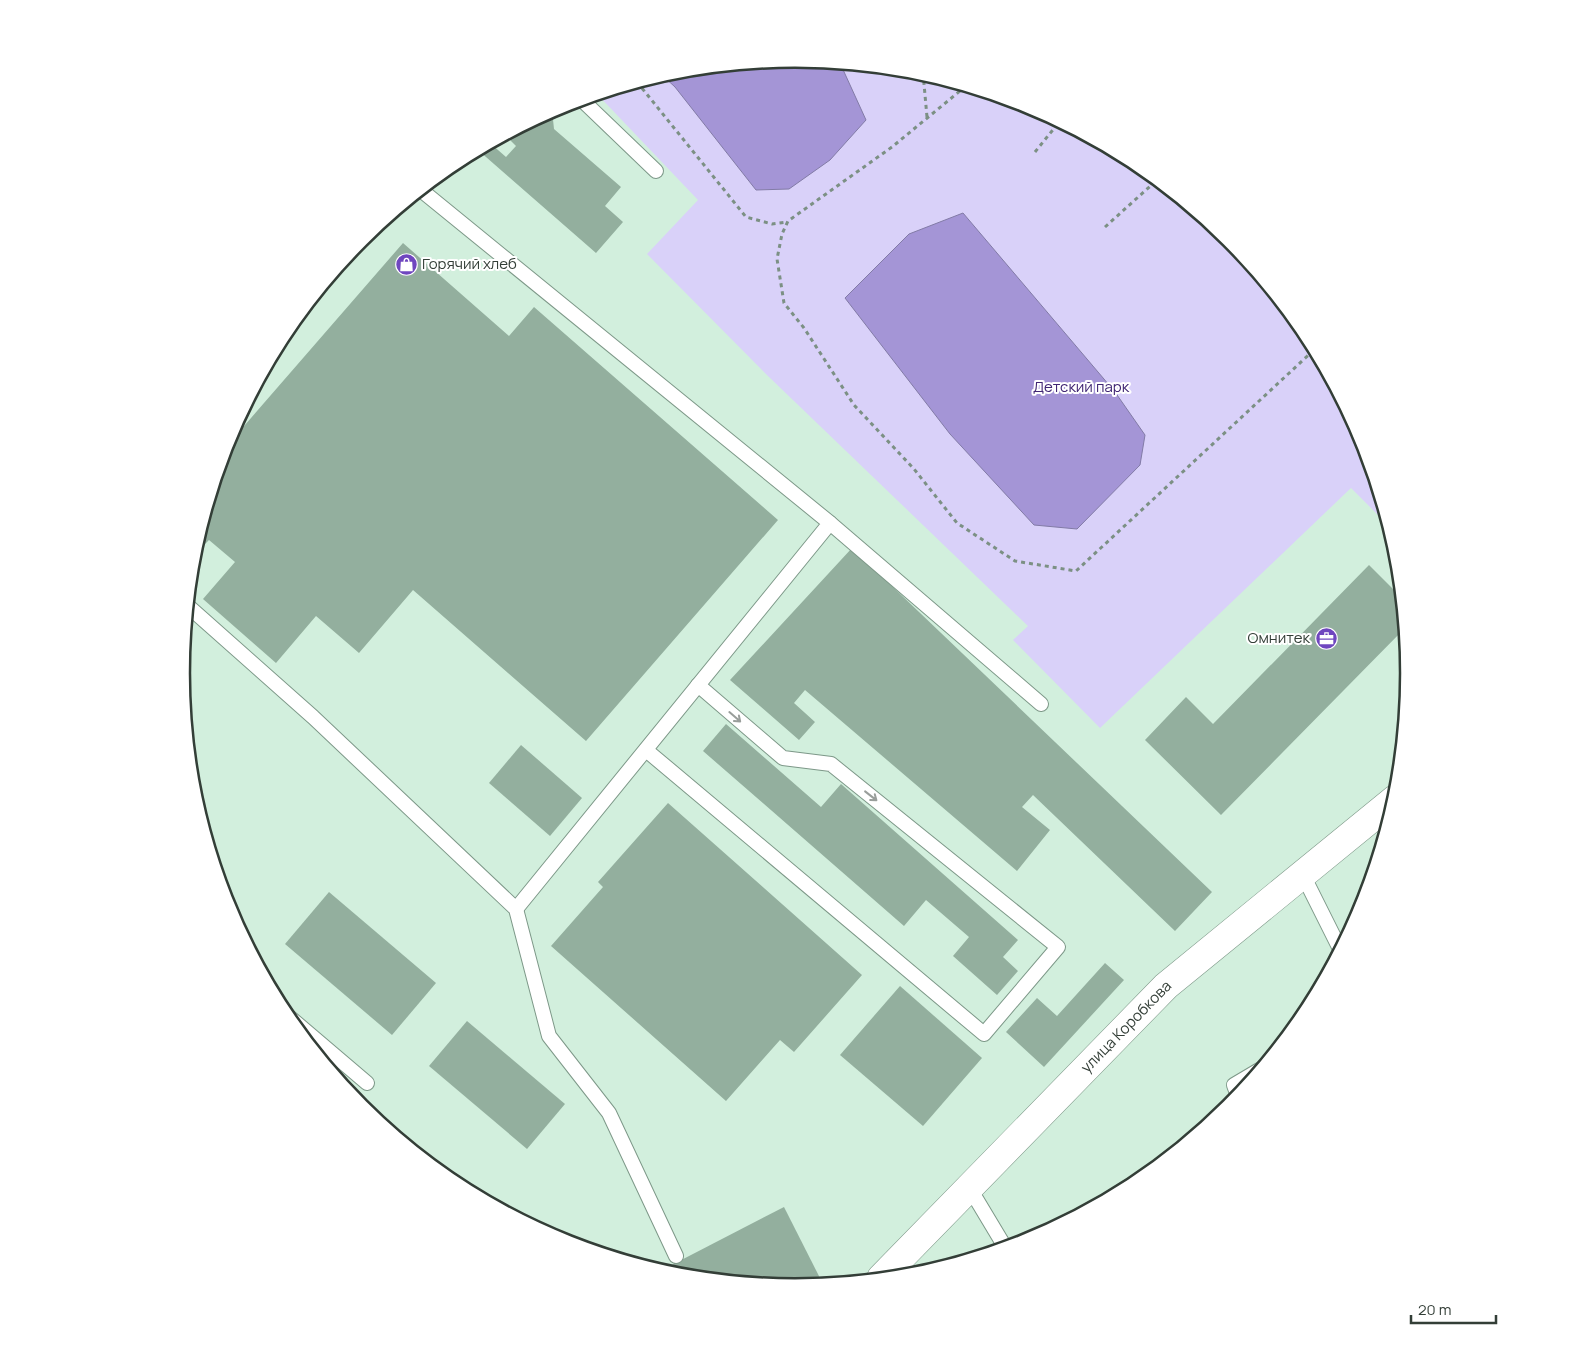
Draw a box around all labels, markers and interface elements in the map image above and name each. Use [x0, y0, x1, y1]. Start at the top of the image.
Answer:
shop icon: Горячий хлеб [394, 252, 418, 276]
place label: Горячий хлеб [422, 253, 517, 274]
park label: Детский парк [1033, 376, 1130, 397]
office icon: Омнитек [1314, 626, 1338, 650]
place label: Омнитек [1248, 627, 1311, 648]
one-way arrow [729, 711, 742, 723]
one-way arrow [864, 791, 877, 802]
street label: улица Коробкова [1076, 976, 1176, 1077]
scale bar [1411, 1292, 1496, 1324]
text: 20 m [1418, 1299, 1451, 1320]

